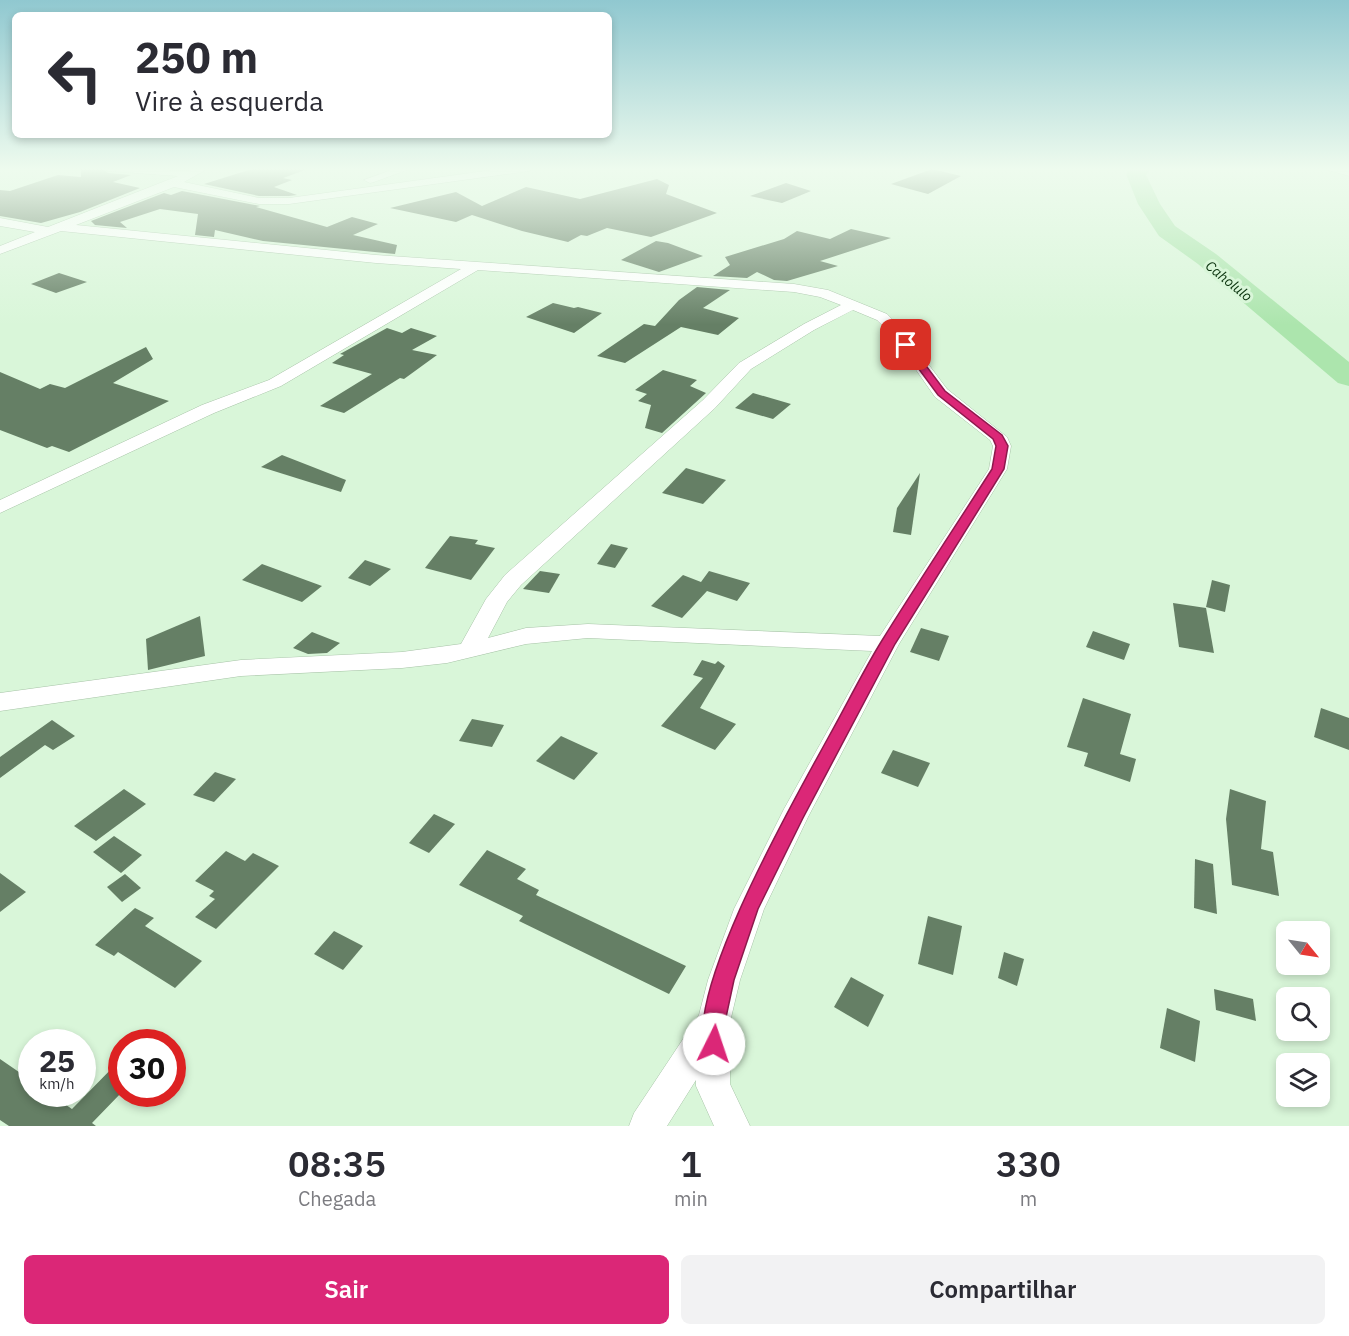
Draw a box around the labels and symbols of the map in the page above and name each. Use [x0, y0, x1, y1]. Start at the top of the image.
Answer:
water label: Caholulo [1202, 257, 1256, 305]
pin [880, 319, 931, 370]
north arrow [1276, 921, 1330, 975]
position arrow [682, 1012, 746, 1076]
speed limit sign: 30 [108, 1029, 186, 1107]

